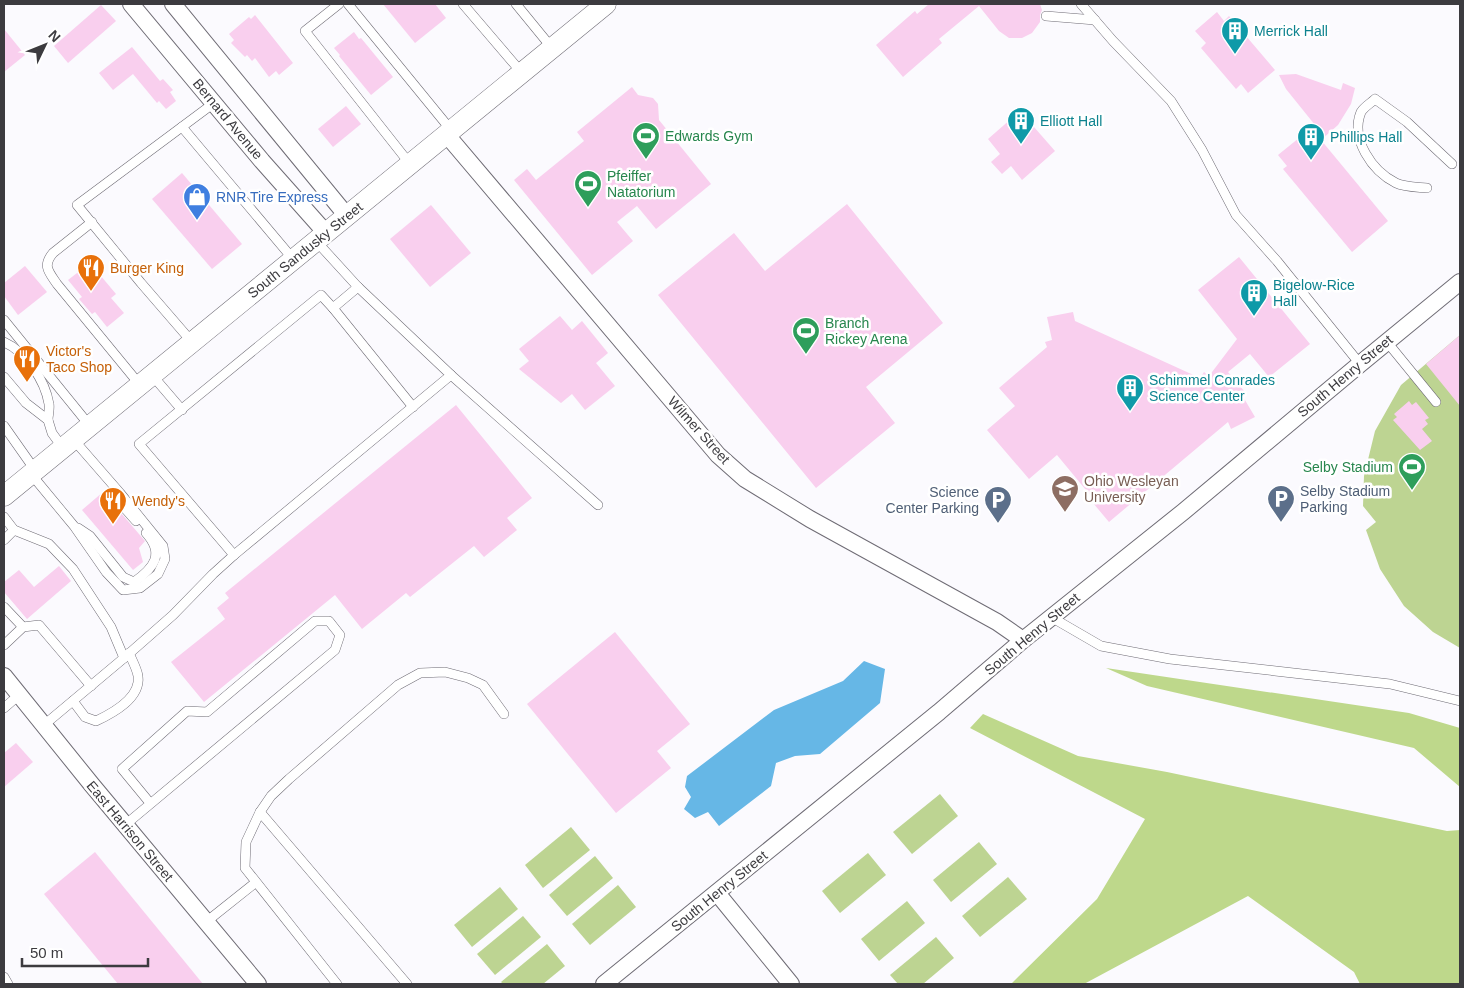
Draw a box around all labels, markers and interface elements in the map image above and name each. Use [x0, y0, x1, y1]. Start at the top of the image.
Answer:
building icon: Merrick Hall [1220, 16, 1250, 55]
north arrow [20, 20, 70, 70]
place label: Merrick Hall [1254, 23, 1328, 39]
text: N [45, 27, 64, 45]
street label: Bernard Avenue [190, 75, 266, 163]
building icon: Elliott Hall [1006, 106, 1036, 145]
place label: Elliott Hall [1040, 113, 1102, 129]
sports icon: Edwards Gym [631, 121, 661, 160]
building icon: Phillips Hall [1296, 122, 1326, 161]
place label: Edwards Gym [665, 128, 753, 144]
place label: Phillips Hall [1330, 129, 1402, 145]
place label: Pfeiffer Natatorium [607, 168, 675, 200]
sports icon: Pfeiffer Natatorium [573, 169, 603, 208]
shop icon: RNR Tire Express [182, 182, 212, 221]
place label: RNR Tire Express [216, 189, 328, 205]
street label: South Sandusky Street [244, 199, 366, 301]
restaurant icon: Burger King [76, 253, 106, 292]
place label: Burger King [110, 260, 184, 276]
place label: Bigelow-Rice Hall [1273, 277, 1355, 309]
building icon: Bigelow-Rice Hall [1239, 278, 1269, 317]
place label: Branch Rickey Arena [825, 315, 908, 347]
sports icon: Branch Rickey Arena [791, 316, 821, 355]
street label: South Henry Street [1294, 332, 1396, 420]
place label: Victor's Taco Shop [46, 343, 112, 375]
restaurant icon: Victor's Taco Shop [12, 344, 42, 383]
place label: Schimmel Conrades Science Center [1149, 372, 1275, 404]
building icon: Schimmel Conrades Science Center [1115, 373, 1145, 412]
street label: Wilmer Street [665, 393, 733, 467]
sports icon: Selby Stadium [1397, 452, 1427, 491]
place label: Selby Stadium [1303, 459, 1393, 475]
place label: Ohio Wesleyan University [1084, 473, 1179, 505]
school or university icon: Ohio Wesleyan University [1050, 474, 1080, 513]
place label: Selby Stadium Parking [1300, 483, 1390, 515]
place label: Science Center Parking [886, 484, 979, 516]
parking icon: Selby Stadium Parking [1266, 484, 1296, 523]
parking icon: Science Center Parking [983, 485, 1013, 524]
restaurant icon: Wendy's [98, 486, 128, 525]
place label: Wendy's [132, 493, 185, 509]
street label: South Henry Street [981, 590, 1083, 678]
street label: East Harrison Street [83, 778, 177, 885]
street label: South Henry Street [668, 847, 770, 935]
scale bar [22, 936, 149, 968]
text: 50 m [30, 944, 63, 961]

